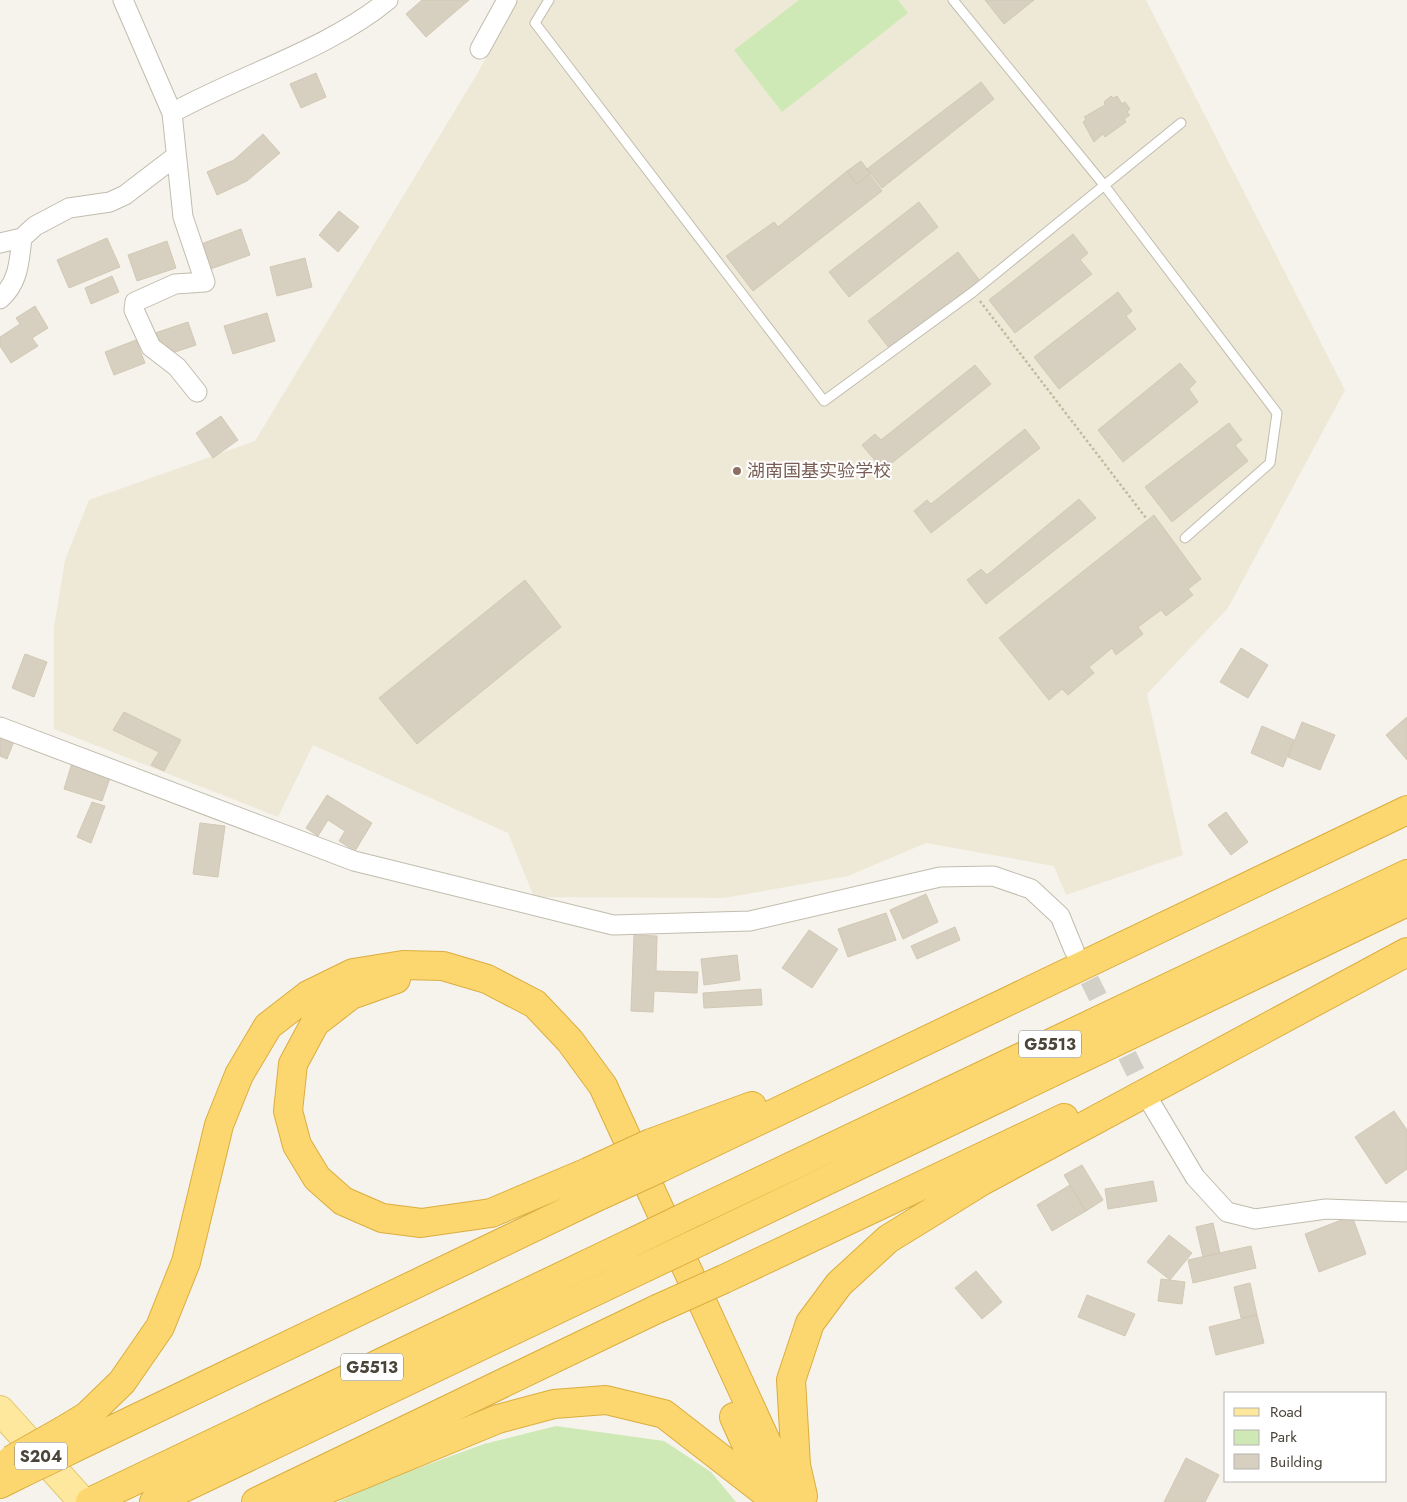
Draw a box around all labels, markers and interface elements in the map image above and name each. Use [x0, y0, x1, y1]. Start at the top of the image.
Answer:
place label: 湖南国基实验学校 [747, 458, 891, 484]
marker: 湖南国基实验学校 [731, 465, 743, 477]
road number: G5513 [1019, 1030, 1081, 1058]
road number: G5513 [341, 1354, 403, 1380]
legend [1224, 1392, 1387, 1482]
text: Road [1270, 1401, 1302, 1423]
text: Park [1270, 1426, 1297, 1448]
road number: S204 [15, 1442, 67, 1470]
text: Building [1270, 1451, 1322, 1473]

